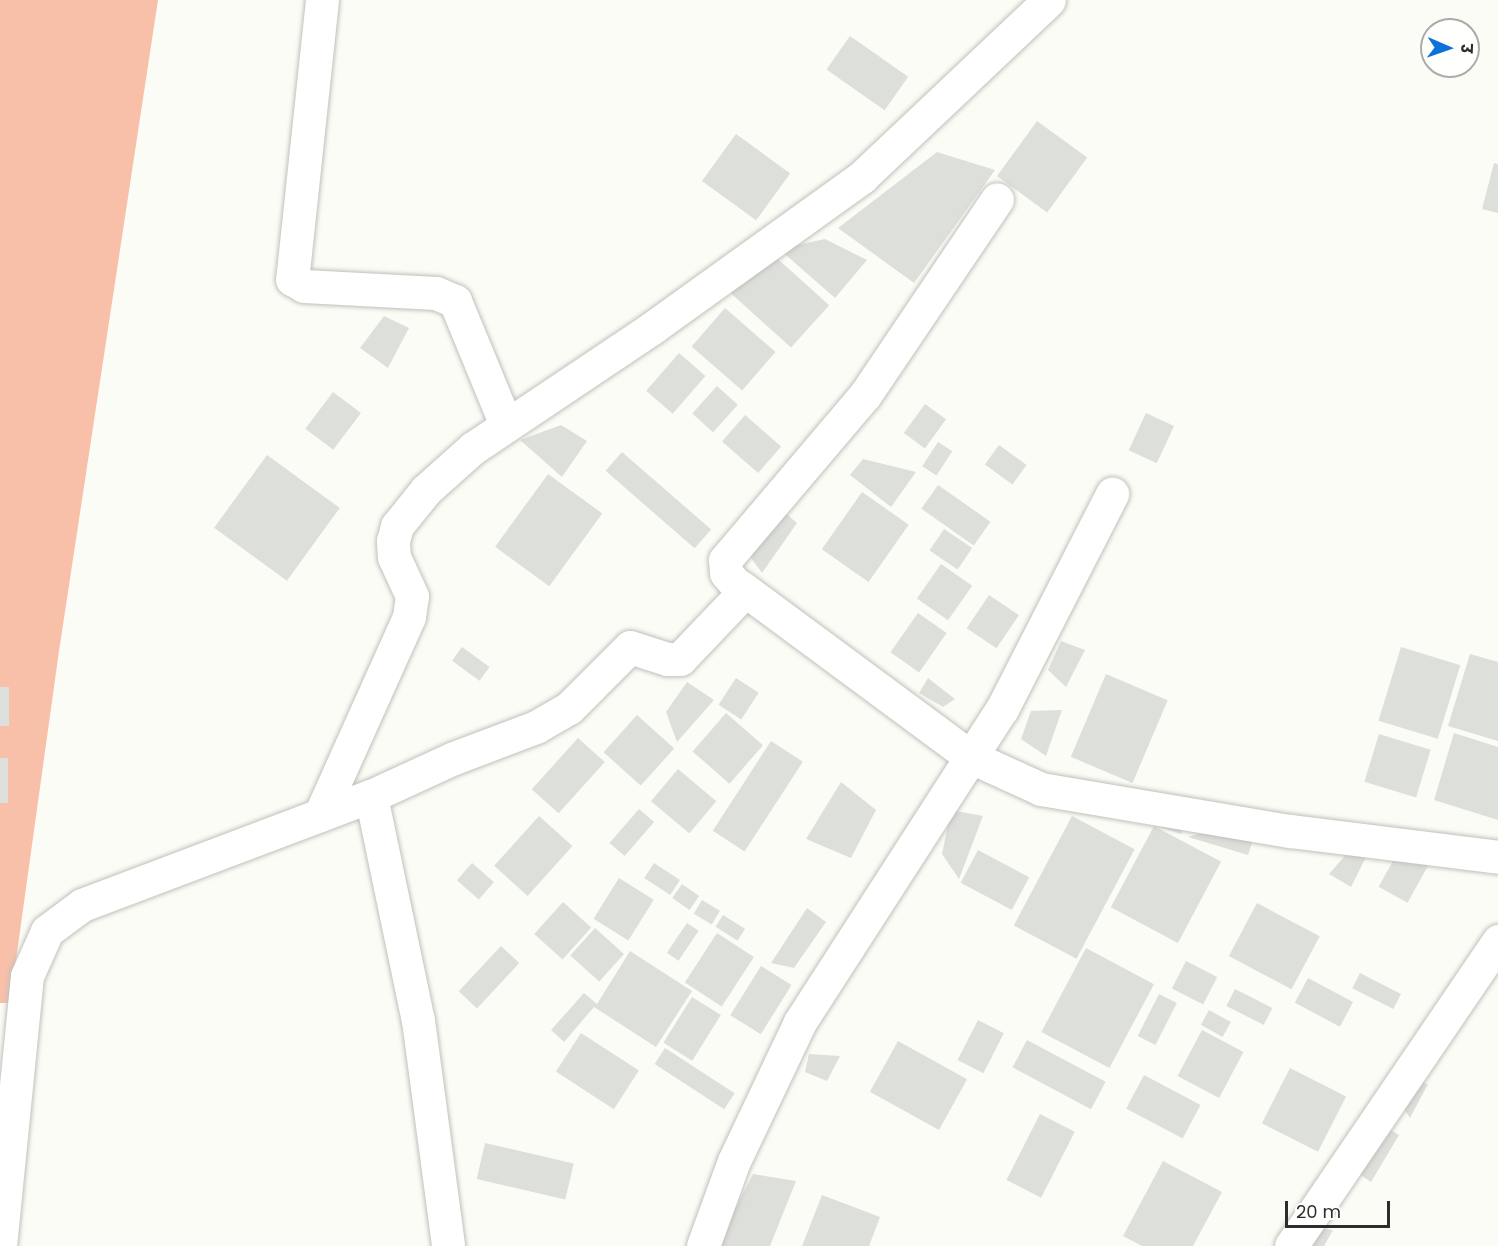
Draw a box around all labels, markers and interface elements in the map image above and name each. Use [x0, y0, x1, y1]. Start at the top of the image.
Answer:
north arrow [1420, 18, 1480, 78]
text: उ [1455, 44, 1478, 53]
scale bar [1288, 1189, 1393, 1227]
text: 20 m [1296, 1199, 1341, 1224]

